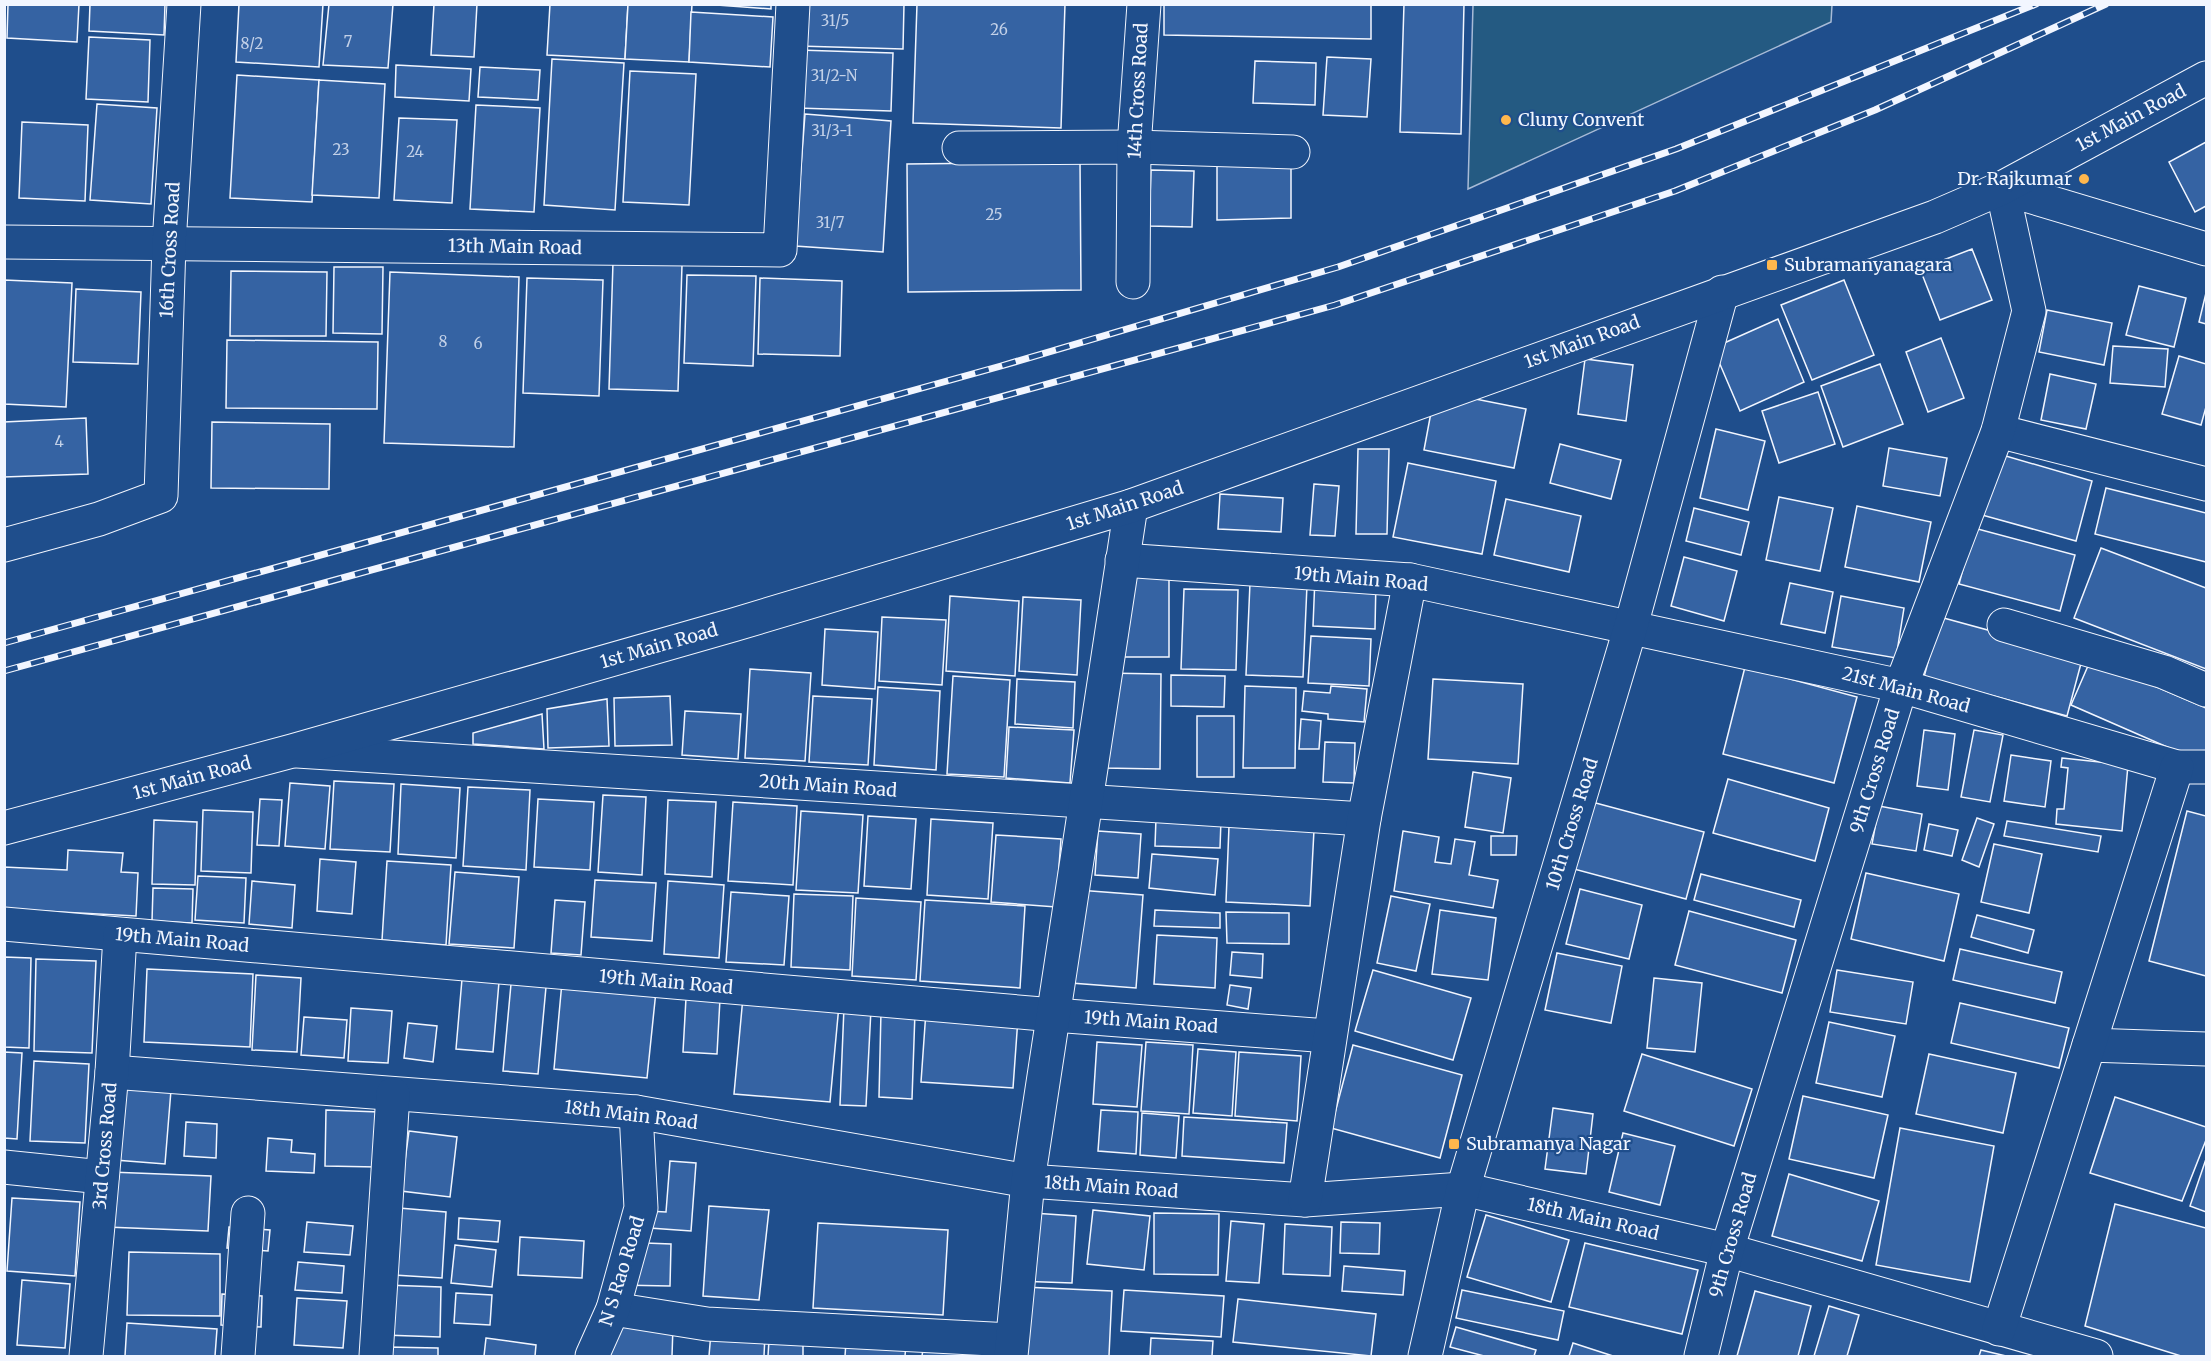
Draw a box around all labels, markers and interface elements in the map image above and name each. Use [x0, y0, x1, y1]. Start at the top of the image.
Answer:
house number: 31/5 [821, 11, 849, 30]
house number: 26 [990, 20, 1008, 39]
street label: 14th Cross Road [1122, 22, 1153, 160]
house number: 7 [344, 32, 353, 51]
house number: 8/2 [241, 34, 264, 53]
house number: 31/2-N [811, 66, 858, 85]
street label: 1st Main Road [2072, 79, 2190, 156]
place label: Cluny Convent [1518, 108, 1644, 131]
marker: Cluny Convent [1499, 113, 1513, 127]
house number: 31/3-1 [811, 121, 853, 140]
house number: 23 [333, 140, 349, 159]
house number: 24 [406, 142, 424, 161]
place label: Dr. Rajkumar [1957, 167, 2072, 190]
marker: Dr. Rajkumar [2077, 172, 2091, 186]
street label: 16th Cross Road [154, 181, 185, 319]
house number: 25 [985, 205, 1003, 224]
house number: 31/7 [816, 213, 845, 232]
street label: 13th Main Road [448, 234, 582, 259]
place label: Subramanyanagara [1784, 253, 1953, 276]
marker: Subramanyanagara [1765, 258, 1779, 272]
street label: 1st Main Road [1521, 310, 1643, 373]
house number: 8 [439, 332, 448, 351]
house number: 6 [473, 334, 483, 353]
house number: 4 [54, 432, 64, 451]
street label: 1st Main Road [1064, 476, 1186, 535]
street label: 19th Main Road [1293, 561, 1429, 596]
street label: 1st Main Road [597, 618, 721, 673]
street label: 21st Main Road [1840, 661, 1973, 718]
street label: 9th Cross Road [1845, 706, 1904, 836]
street label: 1st Main Road [130, 751, 254, 804]
street label: 10th Cross Road [1540, 755, 1603, 893]
street label: 20th Main Road [758, 769, 898, 802]
street label: 19th Main Road [114, 922, 250, 957]
street label: 19th Main Road [598, 964, 734, 999]
street label: 19th Main Road [1083, 1005, 1219, 1038]
street label: 3rd Cross Road [87, 1081, 122, 1211]
street label: 18th Main Road [563, 1095, 699, 1134]
place label: Subramanya Nagar [1466, 1132, 1631, 1155]
marker: Subramanya Nagar [1447, 1137, 1461, 1151]
street label: 9th Cross Road [1704, 1169, 1761, 1300]
street label: 18th Main Road [1043, 1170, 1179, 1203]
street label: 18th Main Road [1525, 1192, 1661, 1245]
street label: N S Rao Road [594, 1213, 649, 1329]

